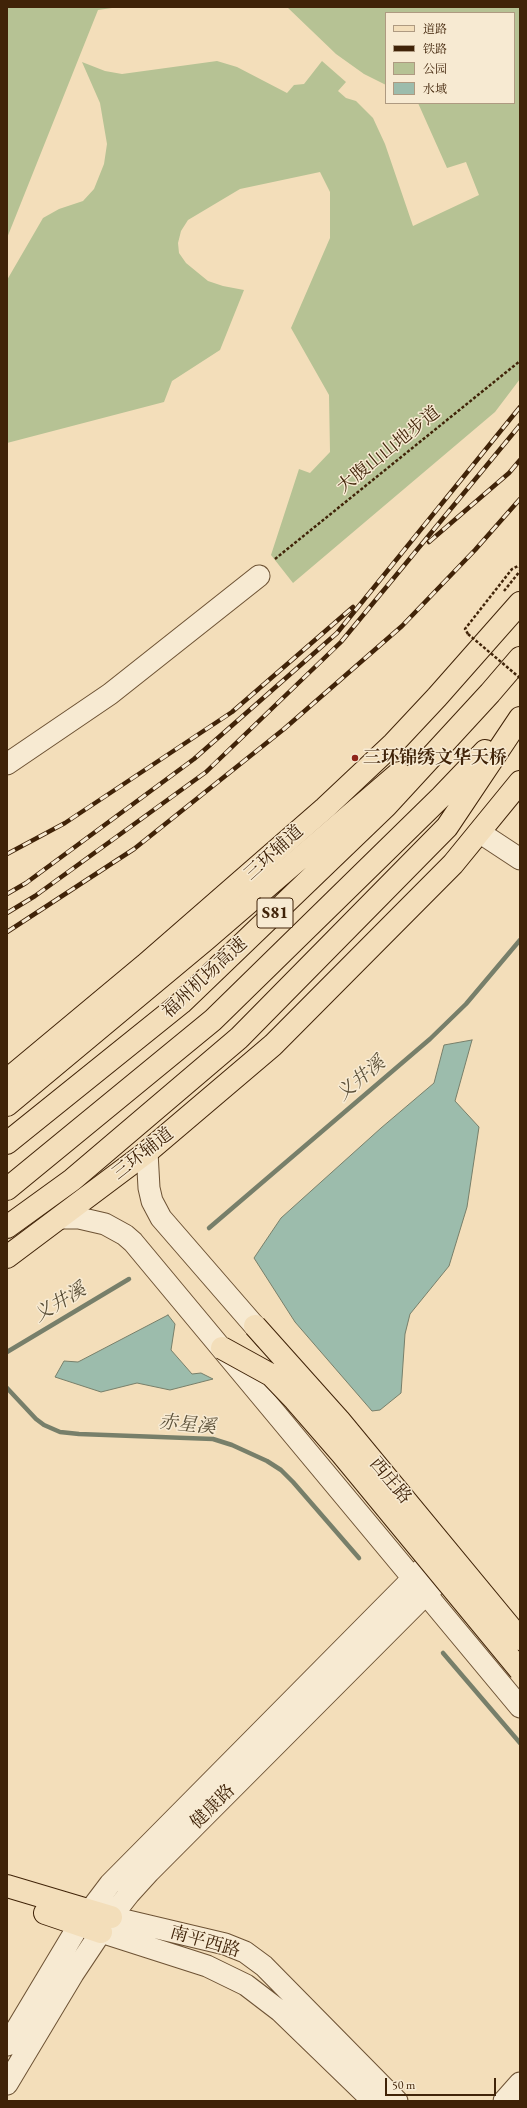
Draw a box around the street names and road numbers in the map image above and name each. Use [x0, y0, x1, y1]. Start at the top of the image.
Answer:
street label: 大腹山山地步道 [333, 402, 445, 498]
street label: 三环辅道 [240, 821, 308, 885]
road number: S81 [257, 898, 293, 928]
street label: 福州机场高速 [158, 933, 252, 1023]
street label: 三环辅道 [108, 1123, 178, 1185]
street label: 西庄路 [364, 1453, 416, 1509]
street label: 健康路 [186, 1780, 240, 1834]
street label: 南平西路 [167, 1922, 243, 1962]

